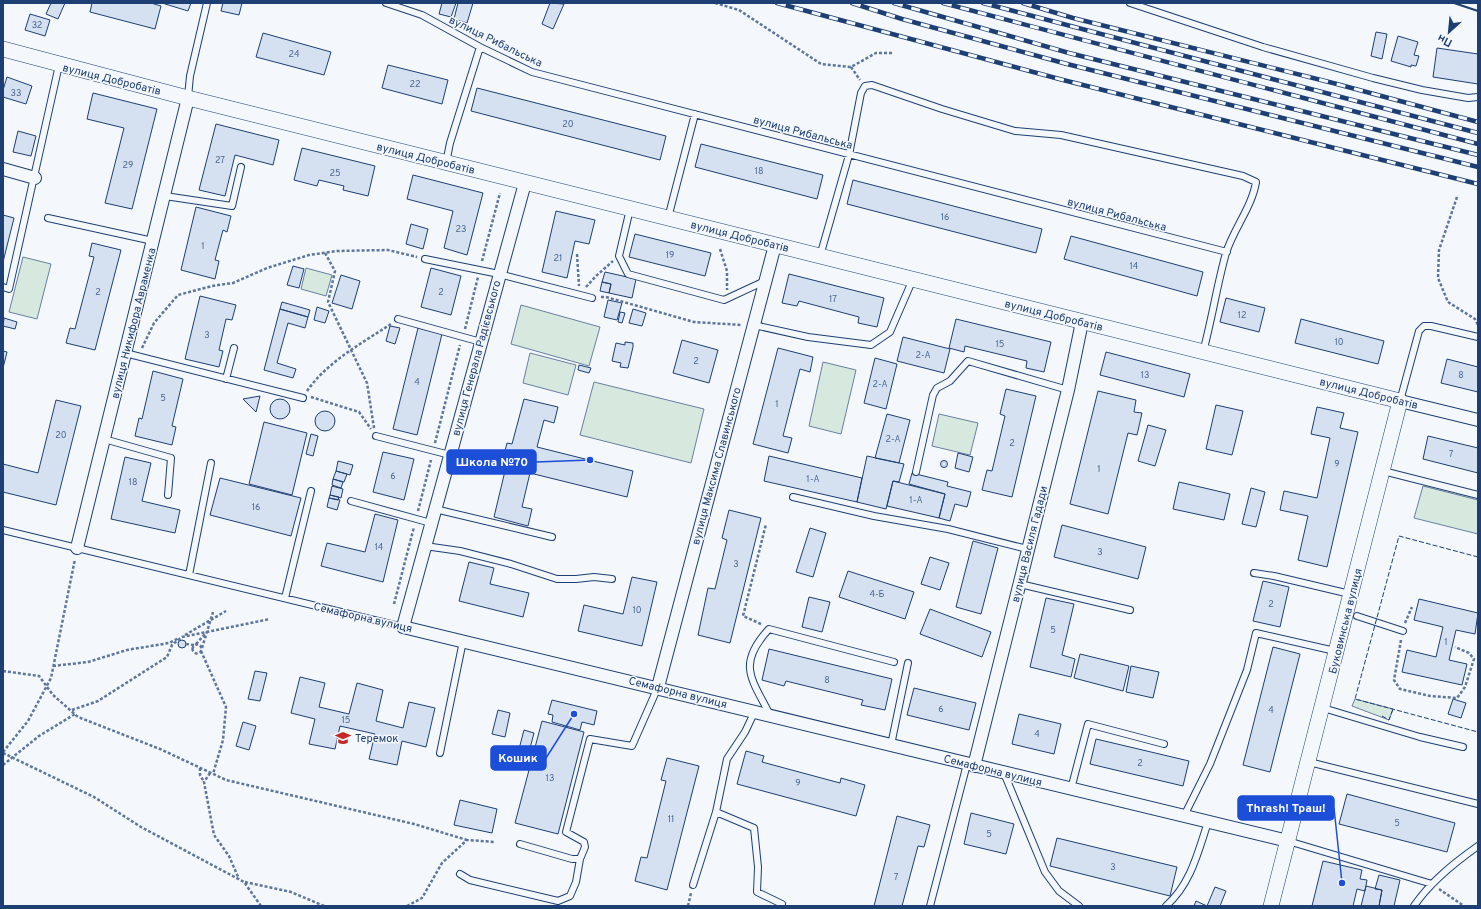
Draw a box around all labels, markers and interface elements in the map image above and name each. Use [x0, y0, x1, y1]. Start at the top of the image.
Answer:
north arrow [1429, 12, 1469, 52]
street label: вулиця Рибальська [447, 13, 545, 71]
house number: 32 [32, 20, 42, 31]
text: Пн [1435, 30, 1455, 50]
house number: 24 [288, 49, 300, 60]
street label: вулиця Добробатів [61, 61, 162, 99]
house number: 22 [409, 79, 421, 90]
house number: 33 [11, 88, 21, 99]
street label: вулиця Рибальська [752, 113, 854, 153]
house number: 20 [562, 119, 574, 130]
street label: вулиця Добробатів [375, 140, 476, 178]
house number: 27 [215, 155, 225, 166]
house number: 29 [123, 160, 133, 171]
house number: 18 [755, 166, 763, 177]
house number: 25 [329, 168, 341, 179]
street label: вулиця Рибальська [1066, 195, 1168, 235]
house number: 16 [941, 212, 949, 223]
street label: вулиця Добробатів [689, 218, 790, 256]
house number: 23 [456, 224, 466, 235]
house number: 1 [201, 241, 205, 252]
street label: вулиця Никифора Авраменка [108, 246, 160, 400]
house number: 19 [666, 250, 674, 261]
house number: 21 [554, 253, 562, 264]
house number: 14 [1130, 261, 1139, 272]
street label: вулиця Генерала Радієвського [449, 279, 504, 438]
house number: 2 [95, 287, 101, 298]
house number: 2 [438, 287, 444, 298]
house number: 17 [829, 294, 837, 305]
street label: вулиця Добробатів [1003, 297, 1104, 335]
house number: 12 [1238, 310, 1246, 321]
house number: 3 [204, 330, 210, 341]
house number: 10 [1334, 337, 1344, 348]
house number: 15 [996, 339, 1004, 350]
house number: 2-А [915, 350, 931, 361]
house number: 2 [693, 356, 699, 367]
house number: 13 [1141, 370, 1149, 381]
house number: 8 [1458, 370, 1464, 381]
street label: вулиця Добробатів [1318, 375, 1419, 413]
house number: 4 [414, 377, 420, 388]
house number: 2-А [872, 379, 888, 390]
street label: вулиця Максима Славинського [689, 386, 745, 547]
house number: 5 [160, 393, 166, 404]
house number: 1 [775, 399, 779, 410]
house number: 20 [55, 430, 67, 441]
house number: 2-А [885, 434, 901, 445]
house number: 2 [1009, 438, 1015, 449]
house number: 7 [1449, 449, 1454, 460]
callout: Школа №70 [447, 450, 536, 474]
text: Школа №70 [456, 455, 528, 471]
house number: 9 [1334, 459, 1340, 470]
house number: 1 [1097, 464, 1101, 475]
house number: 6 [390, 471, 396, 482]
house number: 1-А [806, 474, 820, 485]
house number: 18 [129, 477, 137, 488]
street label: вулиця Василя Гадади [1009, 484, 1051, 604]
house number: 1-А [909, 495, 923, 506]
house number: 16 [252, 502, 260, 513]
house number: 14 [375, 542, 384, 553]
house number: 3 [1097, 547, 1103, 558]
house number: 3 [733, 559, 739, 570]
street label: Буковинська вулиця [1326, 567, 1366, 675]
house number: 4-Б [870, 589, 885, 600]
house number: 2 [1268, 599, 1274, 610]
street label: Семафорна вулиця [312, 600, 414, 636]
house number: 10 [632, 605, 642, 616]
house number: 5 [1050, 625, 1056, 636]
house number: 1 [1444, 637, 1448, 648]
street label: Семафорна вулиця [627, 674, 728, 712]
house number: 8 [824, 675, 830, 686]
house number: 6 [938, 704, 944, 715]
house number: 4 [1268, 705, 1274, 716]
house number: 15 [342, 715, 350, 726]
school or university icon: Теремок [334, 729, 352, 747]
house number: 4 [1034, 729, 1040, 740]
place label: Теремок [355, 732, 399, 746]
callout: Кошик [491, 746, 546, 770]
text: Кошик [498, 751, 538, 767]
street label: Семафорна вулиця [942, 752, 1043, 790]
house number: 2 [1137, 758, 1143, 769]
house number: 13 [546, 773, 554, 784]
house number: 9 [795, 778, 801, 789]
callout: Thrash! Траш! [1238, 796, 1334, 820]
text: Thrash! Траш! [1246, 801, 1326, 817]
house number: 11 [668, 814, 674, 825]
house number: 5 [1394, 818, 1400, 829]
house number: 5 [986, 829, 992, 840]
house number: 3 [1110, 862, 1116, 873]
house number: 7 [894, 872, 899, 883]

